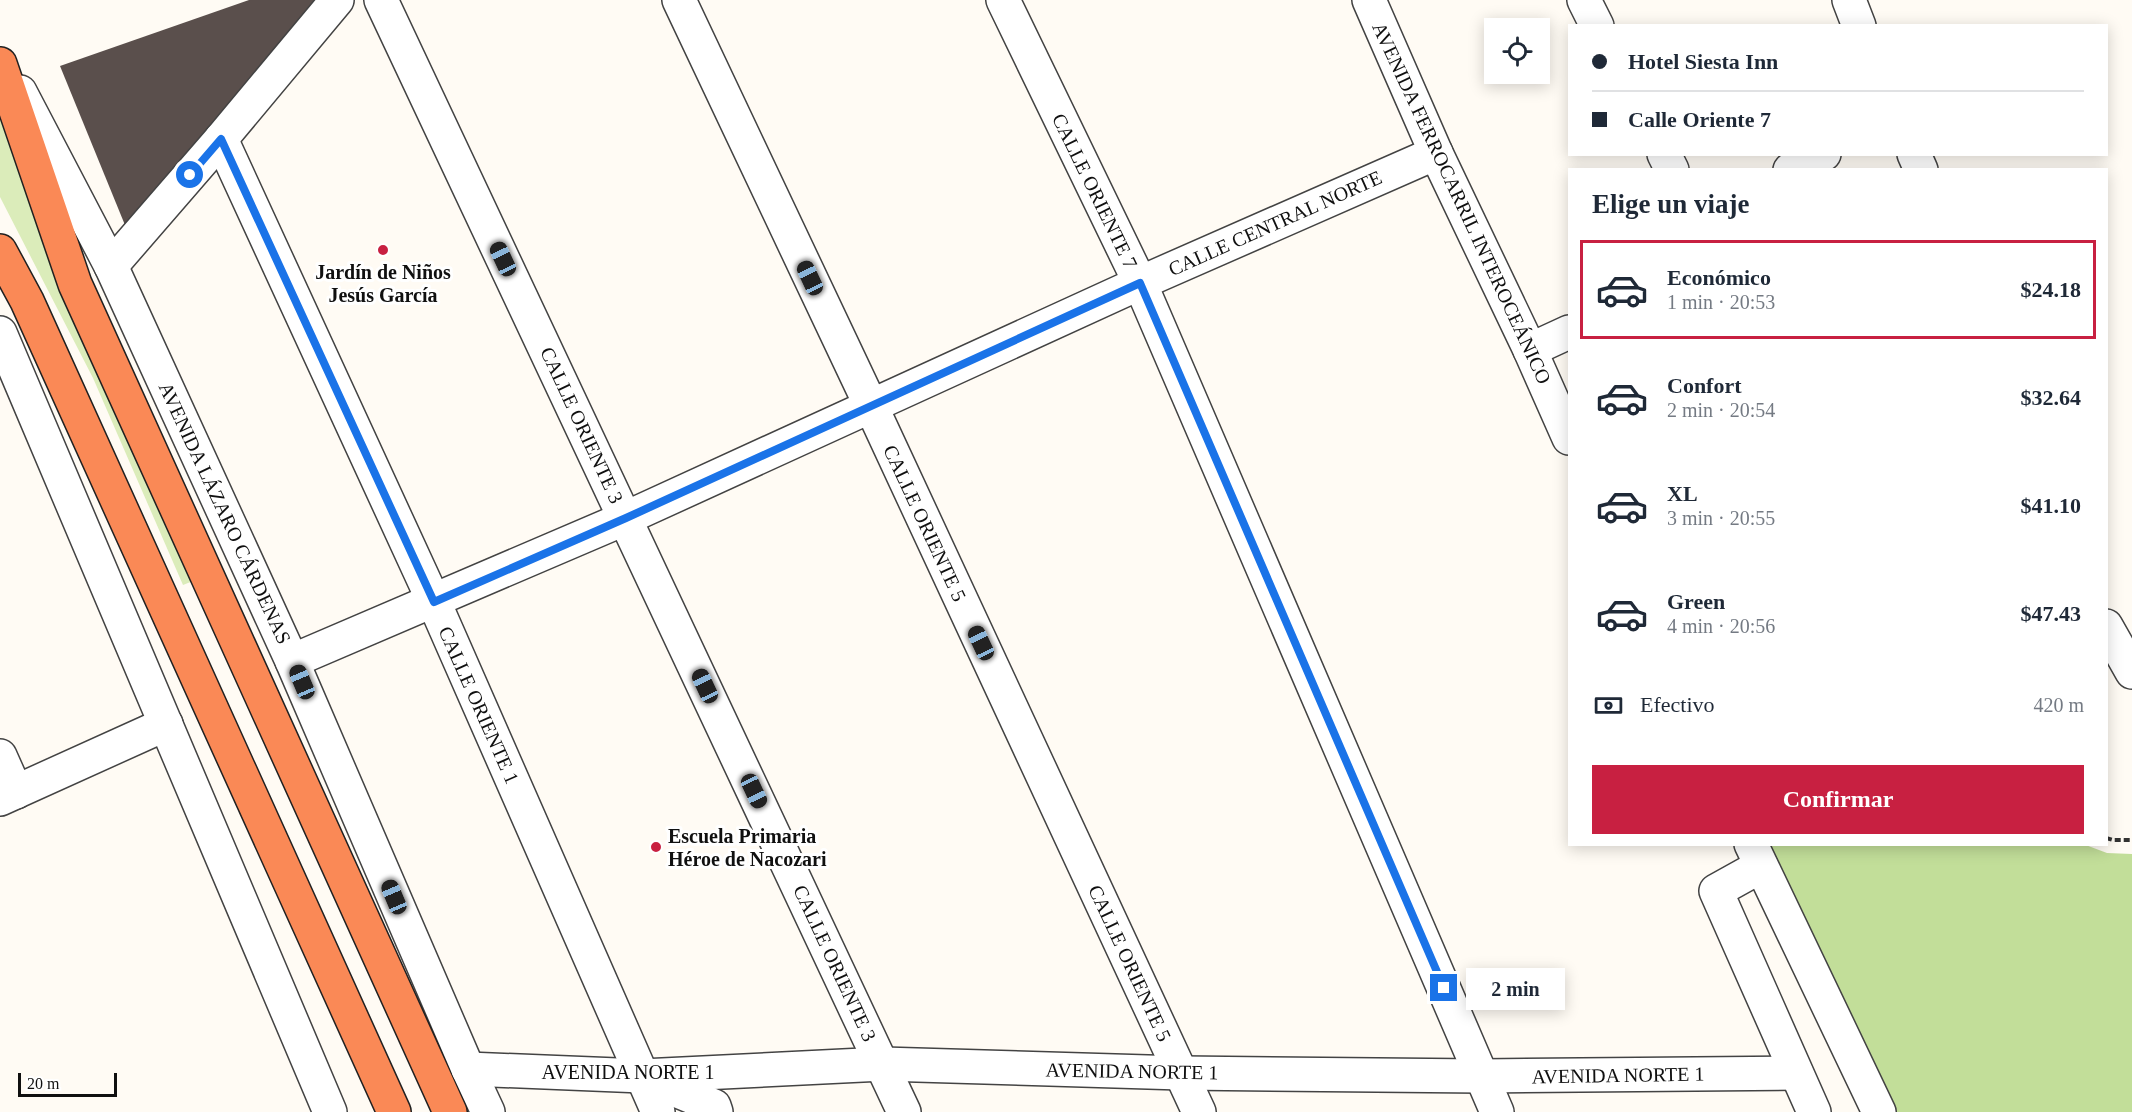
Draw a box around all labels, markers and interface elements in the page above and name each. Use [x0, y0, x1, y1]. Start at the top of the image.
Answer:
map controls [1484, 18, 1550, 84]
button: locate [1484, 18, 1550, 84]
street label: AVENIDA FERROCARRIL INTEROCEÁNICO [1368, 19, 1556, 387]
text: Hotel Siesta Inn [1628, 49, 1778, 74]
text: Calle Oriente 7 [1628, 107, 1771, 132]
street label: CALLE ORIENTE 7 [1048, 110, 1142, 272]
route start [176, 161, 203, 188]
street label: CALLE CENTRAL NORTE [1165, 166, 1385, 280]
text: Elige un viaje [1592, 189, 1750, 219]
car [487, 239, 519, 279]
marker: Jardín de Niños Jesús García [376, 243, 390, 257]
car [794, 258, 826, 298]
place label: Jardín de Niños Jesús García [315, 261, 451, 306]
icon: car [1595, 263, 1649, 317]
text: Económico [1667, 265, 1771, 290]
text: $24.18 [2021, 277, 2081, 302]
text: 1 min · 20:53 [1667, 291, 1775, 313]
street label: CALLE ORIENTE 3 [536, 343, 628, 507]
icon: car [1595, 371, 1649, 425]
text: Confort [1667, 373, 1742, 398]
street label: AVENIDA LÁZARO CÁRDENAS [155, 379, 295, 647]
text: $32.64 [2021, 385, 2081, 410]
text: 2 min · 20:54 [1667, 399, 1775, 421]
street label: CALLE ORIENTE 5 [879, 441, 971, 605]
icon: car [1595, 479, 1649, 533]
text: XL [1667, 481, 1698, 506]
text: $41.10 [2021, 493, 2081, 518]
text: 3 min · 20:55 [1667, 507, 1775, 529]
icon: car [1595, 587, 1649, 641]
text: Green [1667, 589, 1725, 614]
text: $47.43 [2021, 601, 2081, 626]
text: 4 min · 20:56 [1667, 615, 1775, 637]
street label: CALLE ORIENTE 1 [434, 623, 524, 787]
car [965, 623, 997, 663]
car [287, 662, 317, 702]
car [689, 666, 721, 706]
icon: cash [1592, 689, 1625, 722]
text: Efectivo [1640, 692, 1715, 717]
text: 420 m [2033, 694, 2084, 716]
button: Confirmar [1592, 765, 2084, 834]
car [738, 771, 770, 811]
place label: Escuela Primaria Héroe de Nacozari [668, 825, 827, 870]
marker: Escuela Primaria Héroe de Nacozari [649, 840, 663, 854]
car [379, 877, 409, 917]
street label: CALLE ORIENTE 3 [789, 881, 881, 1045]
street label: CALLE ORIENTE 5 [1084, 881, 1176, 1045]
callout: 2 min [1465, 967, 1564, 1009]
route end [1430, 974, 1457, 1001]
text: 2 min [1491, 978, 1540, 1000]
street label: AVENIDA NORTE 1 [1045, 1058, 1219, 1084]
street label: AVENIDA NORTE 1 [542, 1061, 714, 1083]
street label: AVENIDA NORTE 1 [1531, 1062, 1705, 1088]
scale bar [18, 1070, 117, 1098]
text: 20 m [27, 1075, 59, 1092]

